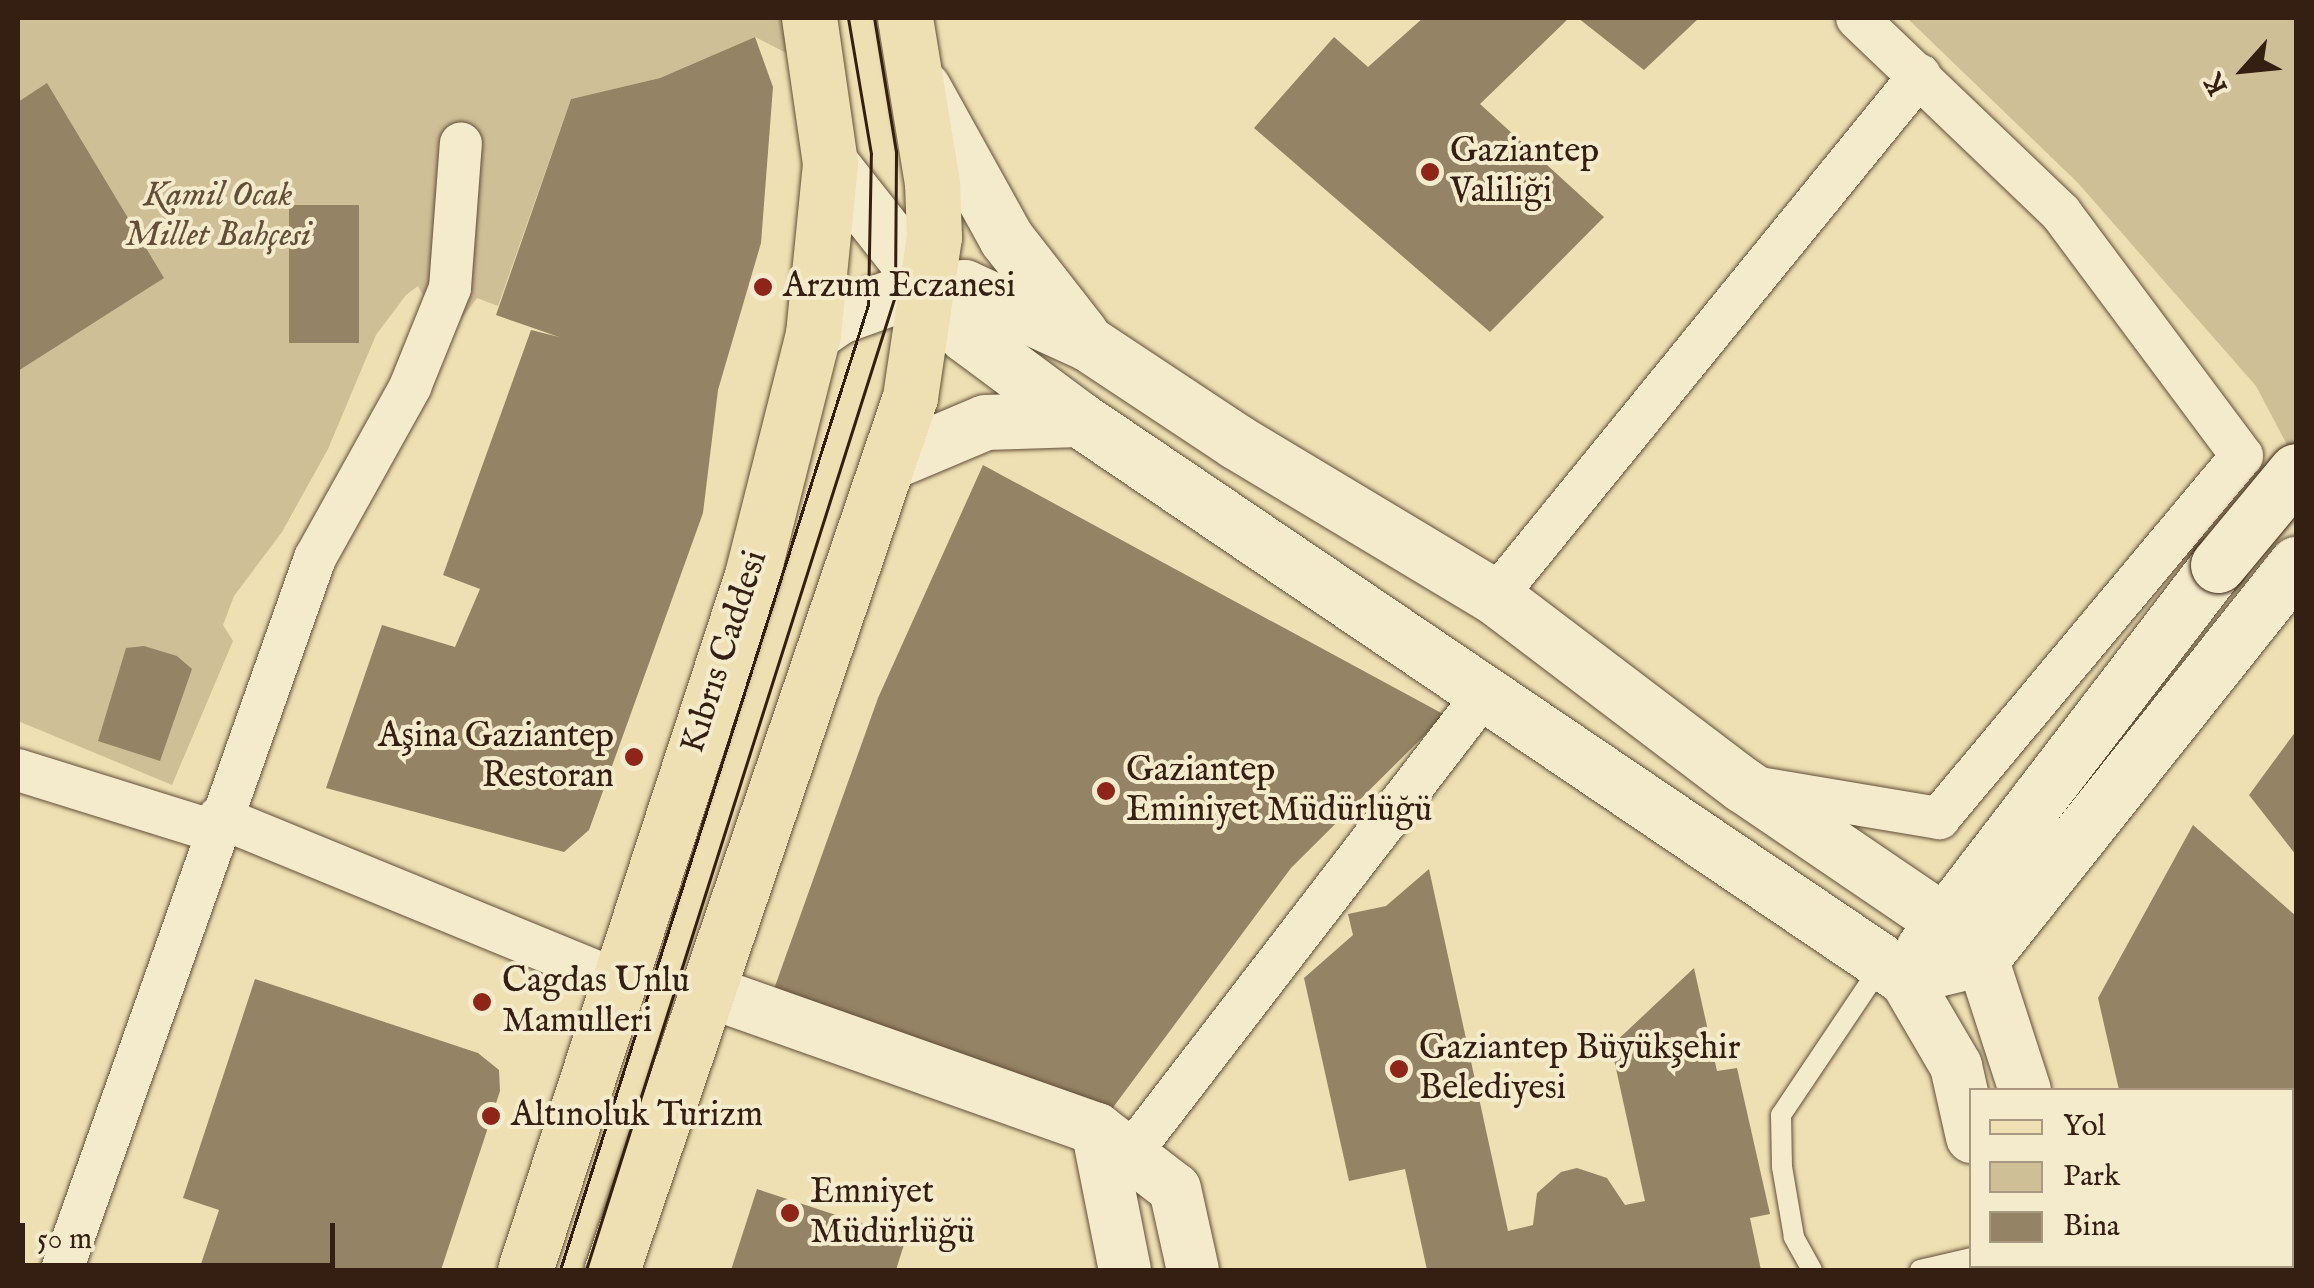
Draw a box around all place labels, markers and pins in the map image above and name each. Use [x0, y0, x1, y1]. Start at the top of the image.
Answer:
place label: Gaziantep Valiliği [1450, 131, 1599, 213]
marker: Gaziantep Valiliği [1419, 161, 1441, 183]
place label: Arzum Eczanesi [783, 266, 1016, 308]
marker: Arzum Eczanesi [752, 276, 774, 298]
place label: Aşina Gaziantep Restoran [378, 716, 614, 798]
marker: Aşina Gaziantep Restoran [623, 746, 645, 768]
place label: Gaziantep Eminiyet Müdürlüğü [1126, 750, 1432, 832]
marker: Gaziantep Eminiyet Müdürlüğü [1095, 780, 1117, 802]
place label: Cagdas Unlu Mamulleri [502, 961, 690, 1043]
marker: Cagdas Unlu Mamulleri [471, 991, 493, 1013]
place label: Gaziantep Büyükşehir Belediyesi [1419, 1028, 1740, 1110]
marker: Gaziantep Büyükşehir Belediyesi [1388, 1058, 1410, 1080]
place label: Altınoluk Turizm [511, 1095, 763, 1137]
marker: Altınoluk Turizm [480, 1105, 502, 1127]
place label: Emniyet Müdürlüğü [810, 1172, 975, 1254]
marker: Emniyet Müdürlüğü [779, 1202, 801, 1224]

